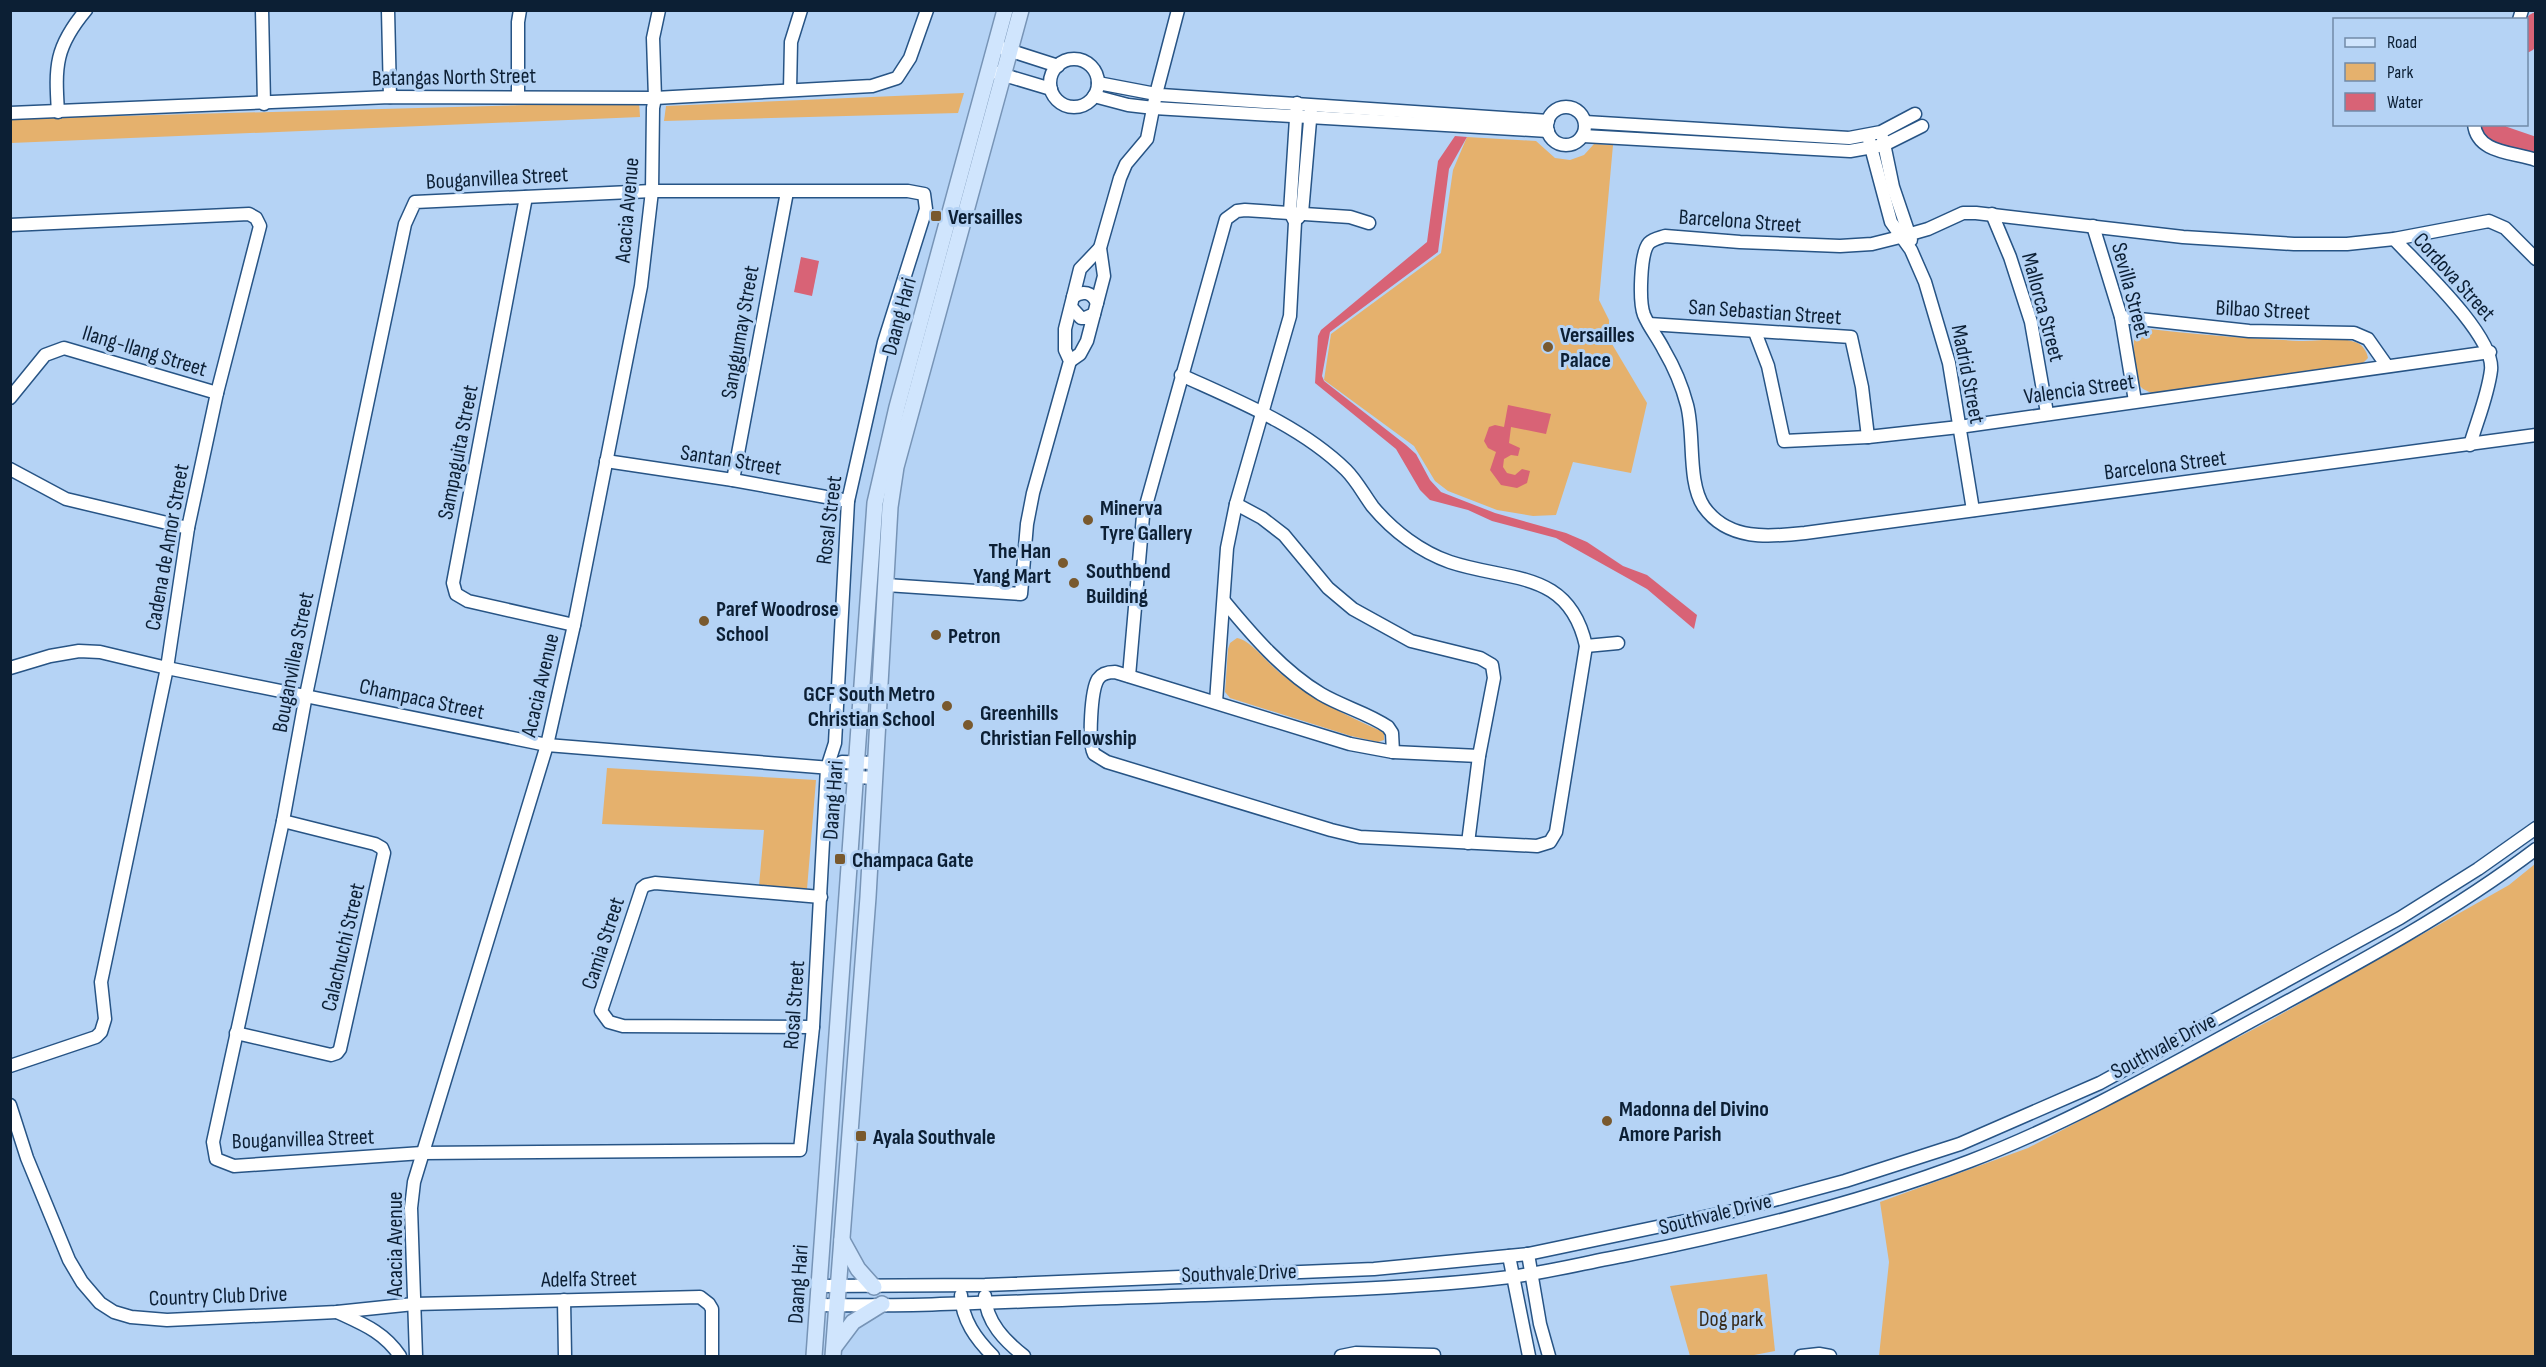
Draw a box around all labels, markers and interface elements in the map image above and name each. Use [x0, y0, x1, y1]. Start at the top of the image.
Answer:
legend [2333, 18, 2528, 126]
text: Road [2387, 32, 2417, 53]
text: Park [2387, 62, 2413, 83]
street label: Batangas North Street [372, 63, 537, 92]
text: Water [2387, 92, 2423, 113]
street label: Acacia Avenue [609, 156, 646, 265]
street label: Bouganvillea Street [425, 161, 569, 196]
place label: Versailles [948, 204, 1023, 231]
street label: Barcelona Street [1678, 204, 1802, 239]
marker: Versailles [929, 209, 943, 223]
street label: Cordova Street [2407, 227, 2501, 327]
street label: Sevilla Street [2105, 240, 2156, 341]
street label: Mallorca Street [2015, 250, 2070, 365]
street label: Sanggumay Street [715, 263, 766, 401]
street label: Daang Hari [876, 275, 923, 358]
street label: San Sebastian Street [1688, 294, 1843, 331]
street label: Bilbao Street [2215, 295, 2311, 326]
street label: Ilang-Ilang Street [79, 320, 210, 383]
place label: Versailles Palace [1560, 322, 1635, 374]
street label: Madrid Street [1945, 323, 1990, 426]
marker: Versailles Palace [1541, 340, 1555, 354]
street label: Valencia Street [2022, 368, 2136, 411]
street label: Sampaguita Street [432, 382, 485, 522]
street label: Santan Street [678, 439, 783, 482]
street label: Barcelona Street [2103, 445, 2228, 486]
street label: Cadena de Amor Street [140, 461, 195, 633]
street label: Rosal Street [811, 474, 848, 566]
place label: Minerva Tyre Gallery [1100, 495, 1192, 547]
marker: Minerva Tyre Gallery [1081, 513, 1095, 527]
place label: The Han Yang Mart [973, 538, 1051, 590]
marker: The Han Yang Mart [1056, 556, 1070, 570]
place label: Southbend Building [1086, 558, 1171, 610]
marker: Southbend Building [1067, 576, 1081, 590]
street label: Bouganvillea Street [267, 590, 320, 735]
place label: Paref Woodrose School [716, 596, 839, 648]
marker: Paref Woodrose School [697, 614, 711, 628]
place label: Petron [948, 623, 1001, 650]
marker: Petron [929, 628, 943, 642]
street label: Acacia Avenue [515, 631, 565, 741]
street label: Champaca Street [357, 673, 487, 726]
place label: GCF South Metro Christian School [803, 681, 935, 733]
marker: GCF South Metro Christian School [940, 699, 954, 713]
place label: Greenhills Christian Fellowship [980, 700, 1137, 752]
marker: Greenhills Christian Fellowship [961, 718, 975, 732]
street label: Daang Hari [817, 760, 850, 841]
place label: Champaca Gate [852, 847, 974, 874]
marker: Champaca Gate [833, 852, 847, 866]
street label: Calachuchi Street [316, 880, 371, 1014]
street label: Camia Street [576, 894, 631, 993]
street label: Rosal Street [778, 959, 811, 1051]
street label: Southvale Drive [2106, 1007, 2221, 1085]
place label: Madonna del Divino Amore Parish [1618, 1096, 1769, 1148]
marker: Madonna del Divino Amore Parish [1600, 1114, 1614, 1128]
street label: Bouganvillea Street [231, 1124, 375, 1155]
place label: Ayala Southvale [872, 1124, 996, 1151]
marker: Ayala Southvale [854, 1129, 868, 1143]
street label: Southvale Drive [1656, 1187, 1775, 1242]
street label: Acacia Avenue [382, 1191, 409, 1298]
street label: Daang Hari [782, 1244, 815, 1325]
street label: Southvale Drive [1181, 1258, 1297, 1289]
street label: Adelfa Street [540, 1265, 637, 1294]
street label: Country Club Drive [148, 1281, 288, 1312]
park label: Dog park [1699, 1306, 1764, 1333]

